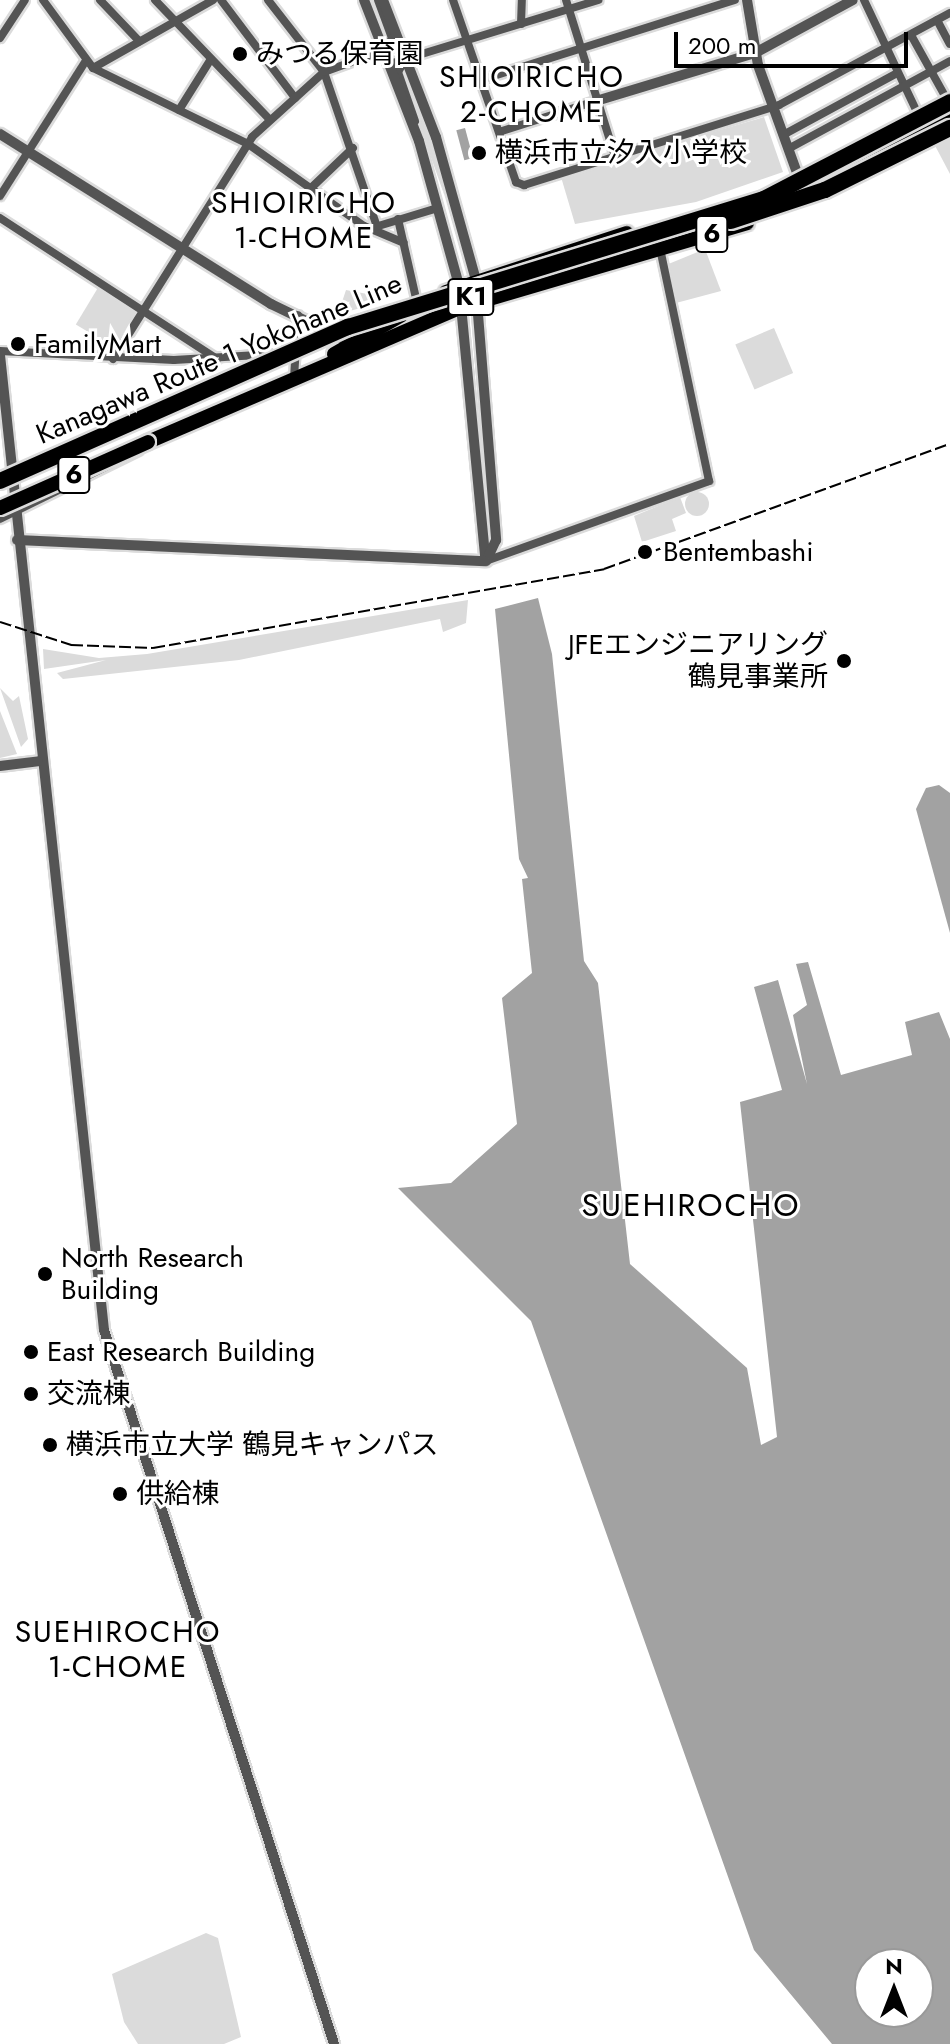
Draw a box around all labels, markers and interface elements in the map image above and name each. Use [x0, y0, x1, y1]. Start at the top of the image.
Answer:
scale bar [678, 16, 912, 66]
text: 200 m [688, 28, 756, 63]
place label: みつる保育園 [256, 37, 424, 71]
marker: みつる保育園 [231, 45, 249, 63]
district label: SHIOIRICHO 2-CHOME [439, 59, 625, 130]
place label: 横浜市立汐入小学校 [495, 136, 747, 170]
marker: 横浜市立汐入小学校 [470, 144, 488, 162]
district label: SHIOIRICHO 1-CHOME [211, 185, 397, 256]
road number: 6 [694, 212, 730, 256]
street label: Kanagawa Route 1 Yokohane Line [31, 267, 407, 451]
road number: K1 [447, 275, 495, 319]
place label: FamilyMart [34, 327, 161, 361]
marker: FamilyMart [9, 335, 27, 353]
road number: 6 [56, 453, 92, 497]
place label: Bentembashi [663, 535, 813, 569]
marker: Bentembashi [634, 541, 656, 563]
place label: JFEエンジニアリング 鶴見事業所 [568, 628, 828, 694]
marker: JFEエンジニアリング 鶴見事業所 [835, 652, 853, 670]
district label: SUEHIROCHO [581, 1186, 801, 1224]
place label: North Research Building [61, 1241, 244, 1307]
marker: North Research Building [36, 1265, 54, 1283]
place label: East Research Building [47, 1335, 315, 1369]
marker: East Research Building [22, 1343, 40, 1361]
place label: 交流棟 [47, 1377, 131, 1411]
marker: 交流棟 [22, 1385, 40, 1403]
place label: 横浜市立大学 鶴見キャンパス [66, 1428, 438, 1462]
marker: 横浜市立大学 鶴見キャンパス [41, 1436, 59, 1454]
place label: 供給棟 [136, 1477, 220, 1511]
marker: 供給棟 [111, 1485, 129, 1503]
district label: SUEHIROCHO 1-CHOME [15, 1614, 221, 1684]
north arrow [854, 1948, 934, 2028]
text: N [885, 1950, 903, 1982]

